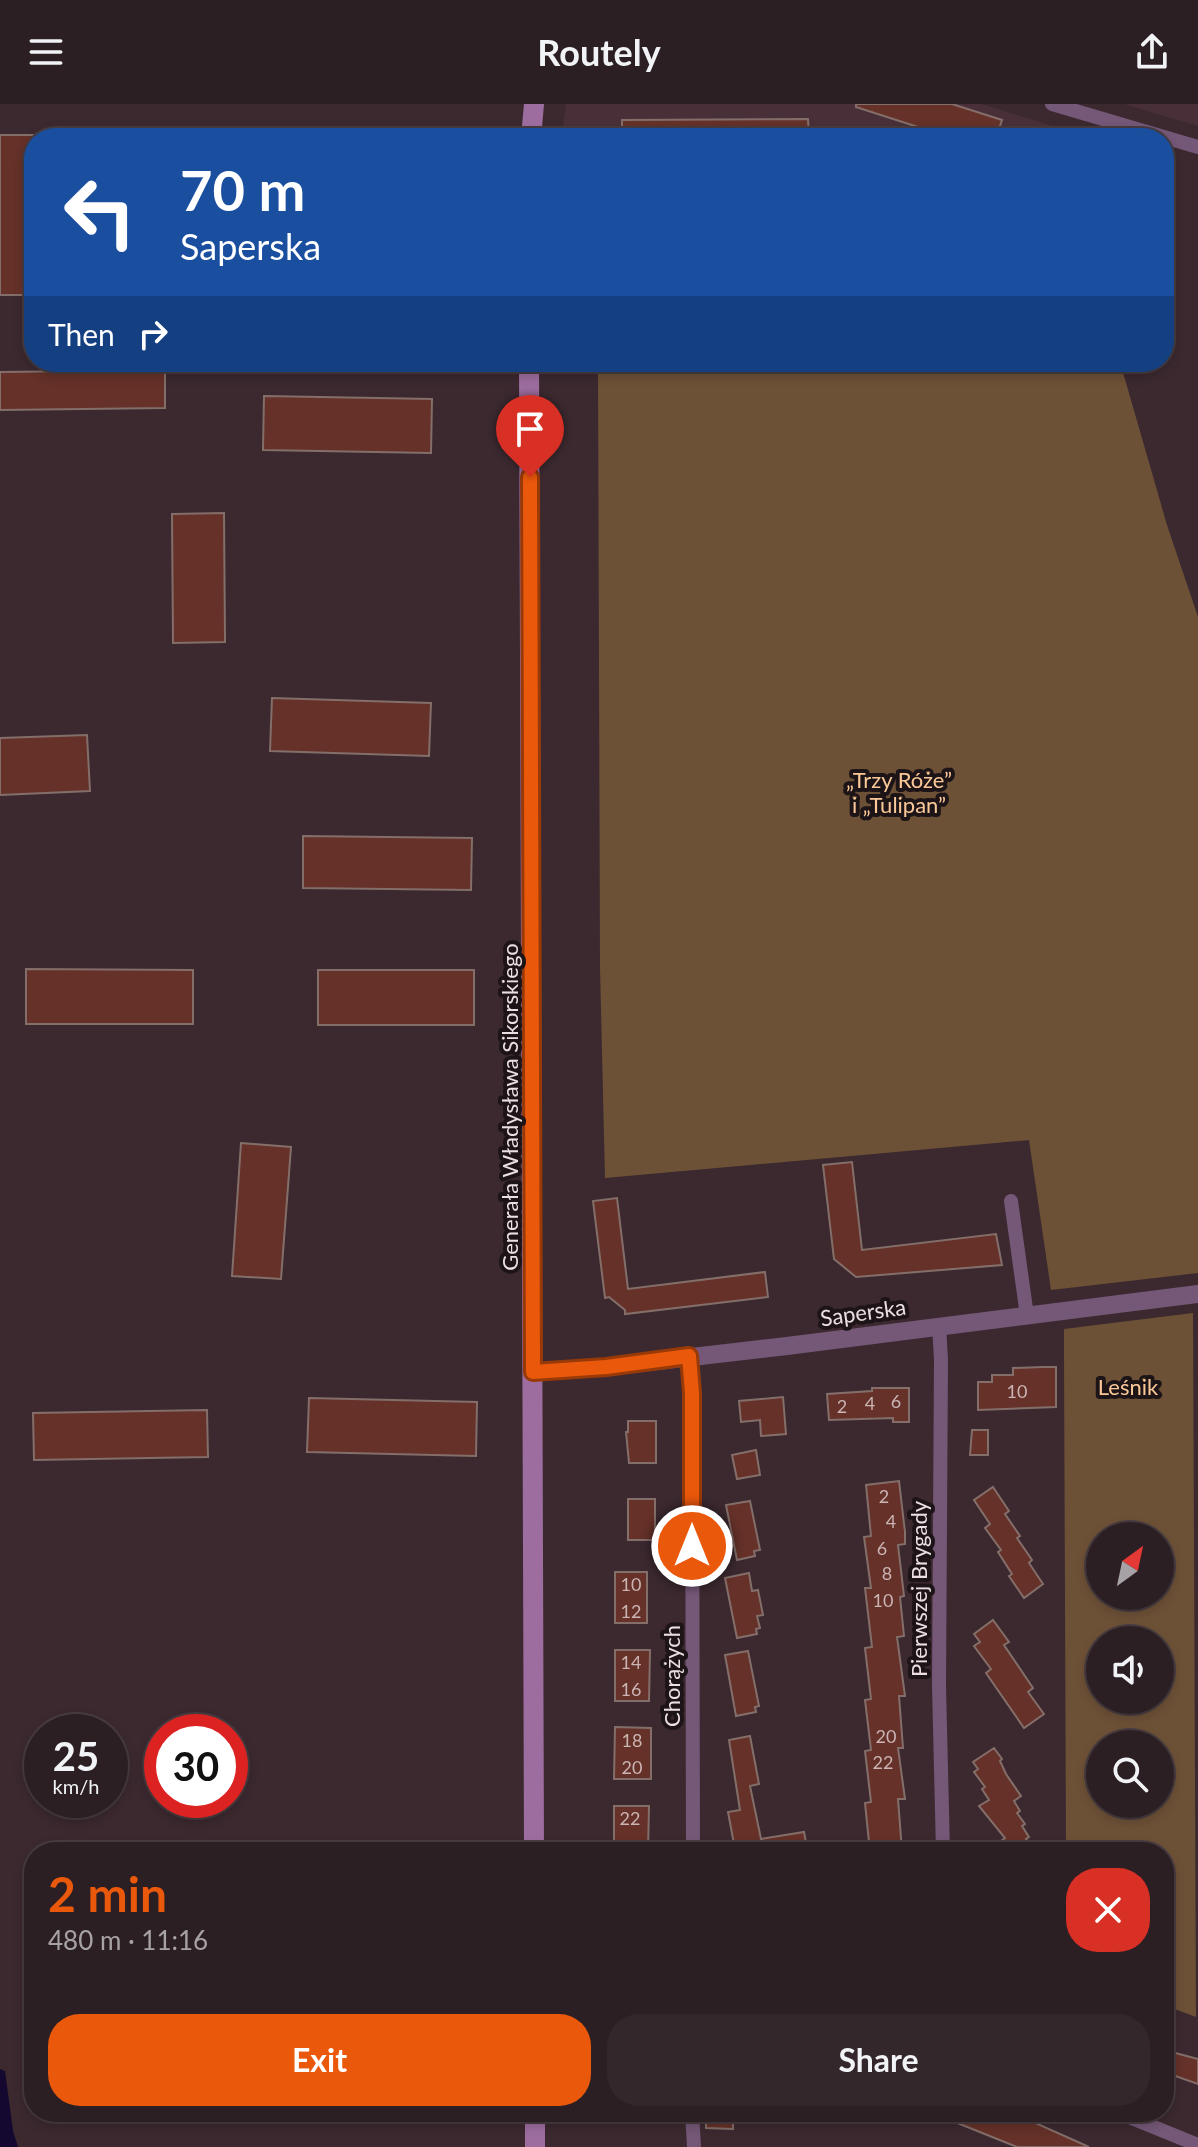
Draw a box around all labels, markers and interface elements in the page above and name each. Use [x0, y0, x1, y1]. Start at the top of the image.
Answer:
icon: menu [24, 30, 68, 74]
text: Routely [537, 30, 661, 74]
icon: share [1130, 30, 1174, 74]
text: 70 m [180, 156, 305, 223]
icon: left [48, 160, 152, 264]
text: Saperska [180, 224, 321, 268]
icon: right [131, 312, 175, 356]
text: Then [48, 316, 115, 352]
pin [496, 395, 564, 477]
icon: arrive [508, 407, 552, 451]
park label: „Trzy Róże” i „Tulipan” [846, 766, 952, 818]
street label: Generała Władysława Sikorskiego [496, 943, 523, 1271]
street label: Saperska [818, 1293, 908, 1331]
park label: Leśnik [1098, 1373, 1159, 1400]
house number: 10 [1007, 1380, 1027, 1402]
house number: 6 [891, 1390, 901, 1412]
house number: 4 [865, 1392, 875, 1414]
house number: 2 [837, 1395, 847, 1417]
house number: 2 [879, 1485, 889, 1507]
street label: Pierwszej Brygady [905, 1500, 932, 1677]
position arrow [650, 1504, 734, 1588]
house number: 4 [886, 1510, 896, 1532]
north arrow [1086, 1522, 1174, 1610]
map controls [1086, 1522, 1174, 1818]
house number: 6 [877, 1537, 887, 1559]
house number: 8 [882, 1562, 892, 1584]
house number: 10 [621, 1573, 641, 1595]
house number: 10 [873, 1589, 893, 1611]
house number: 12 [621, 1600, 641, 1622]
street label: Chorążych [658, 1625, 685, 1727]
button: sound [1086, 1626, 1174, 1714]
house number: 14 [621, 1651, 641, 1673]
house number: 16 [621, 1678, 641, 1700]
speed limit sign: 30 [144, 1714, 248, 1818]
house number: 20 [876, 1725, 896, 1747]
house number: 18 [622, 1729, 642, 1751]
button: search [1086, 1730, 1174, 1818]
text: 25 [53, 1732, 99, 1780]
house number: 22 [873, 1751, 893, 1773]
house number: 20 [622, 1756, 642, 1778]
text: km/h [53, 1774, 99, 1798]
house number: 22 [620, 1807, 640, 1829]
text: 2 min [48, 1865, 167, 1922]
button: close [1066, 1868, 1150, 1952]
text: 480 m · 11:16 [48, 1924, 208, 1956]
button: Exit [48, 2014, 591, 2106]
button: Share [607, 2014, 1150, 2106]

